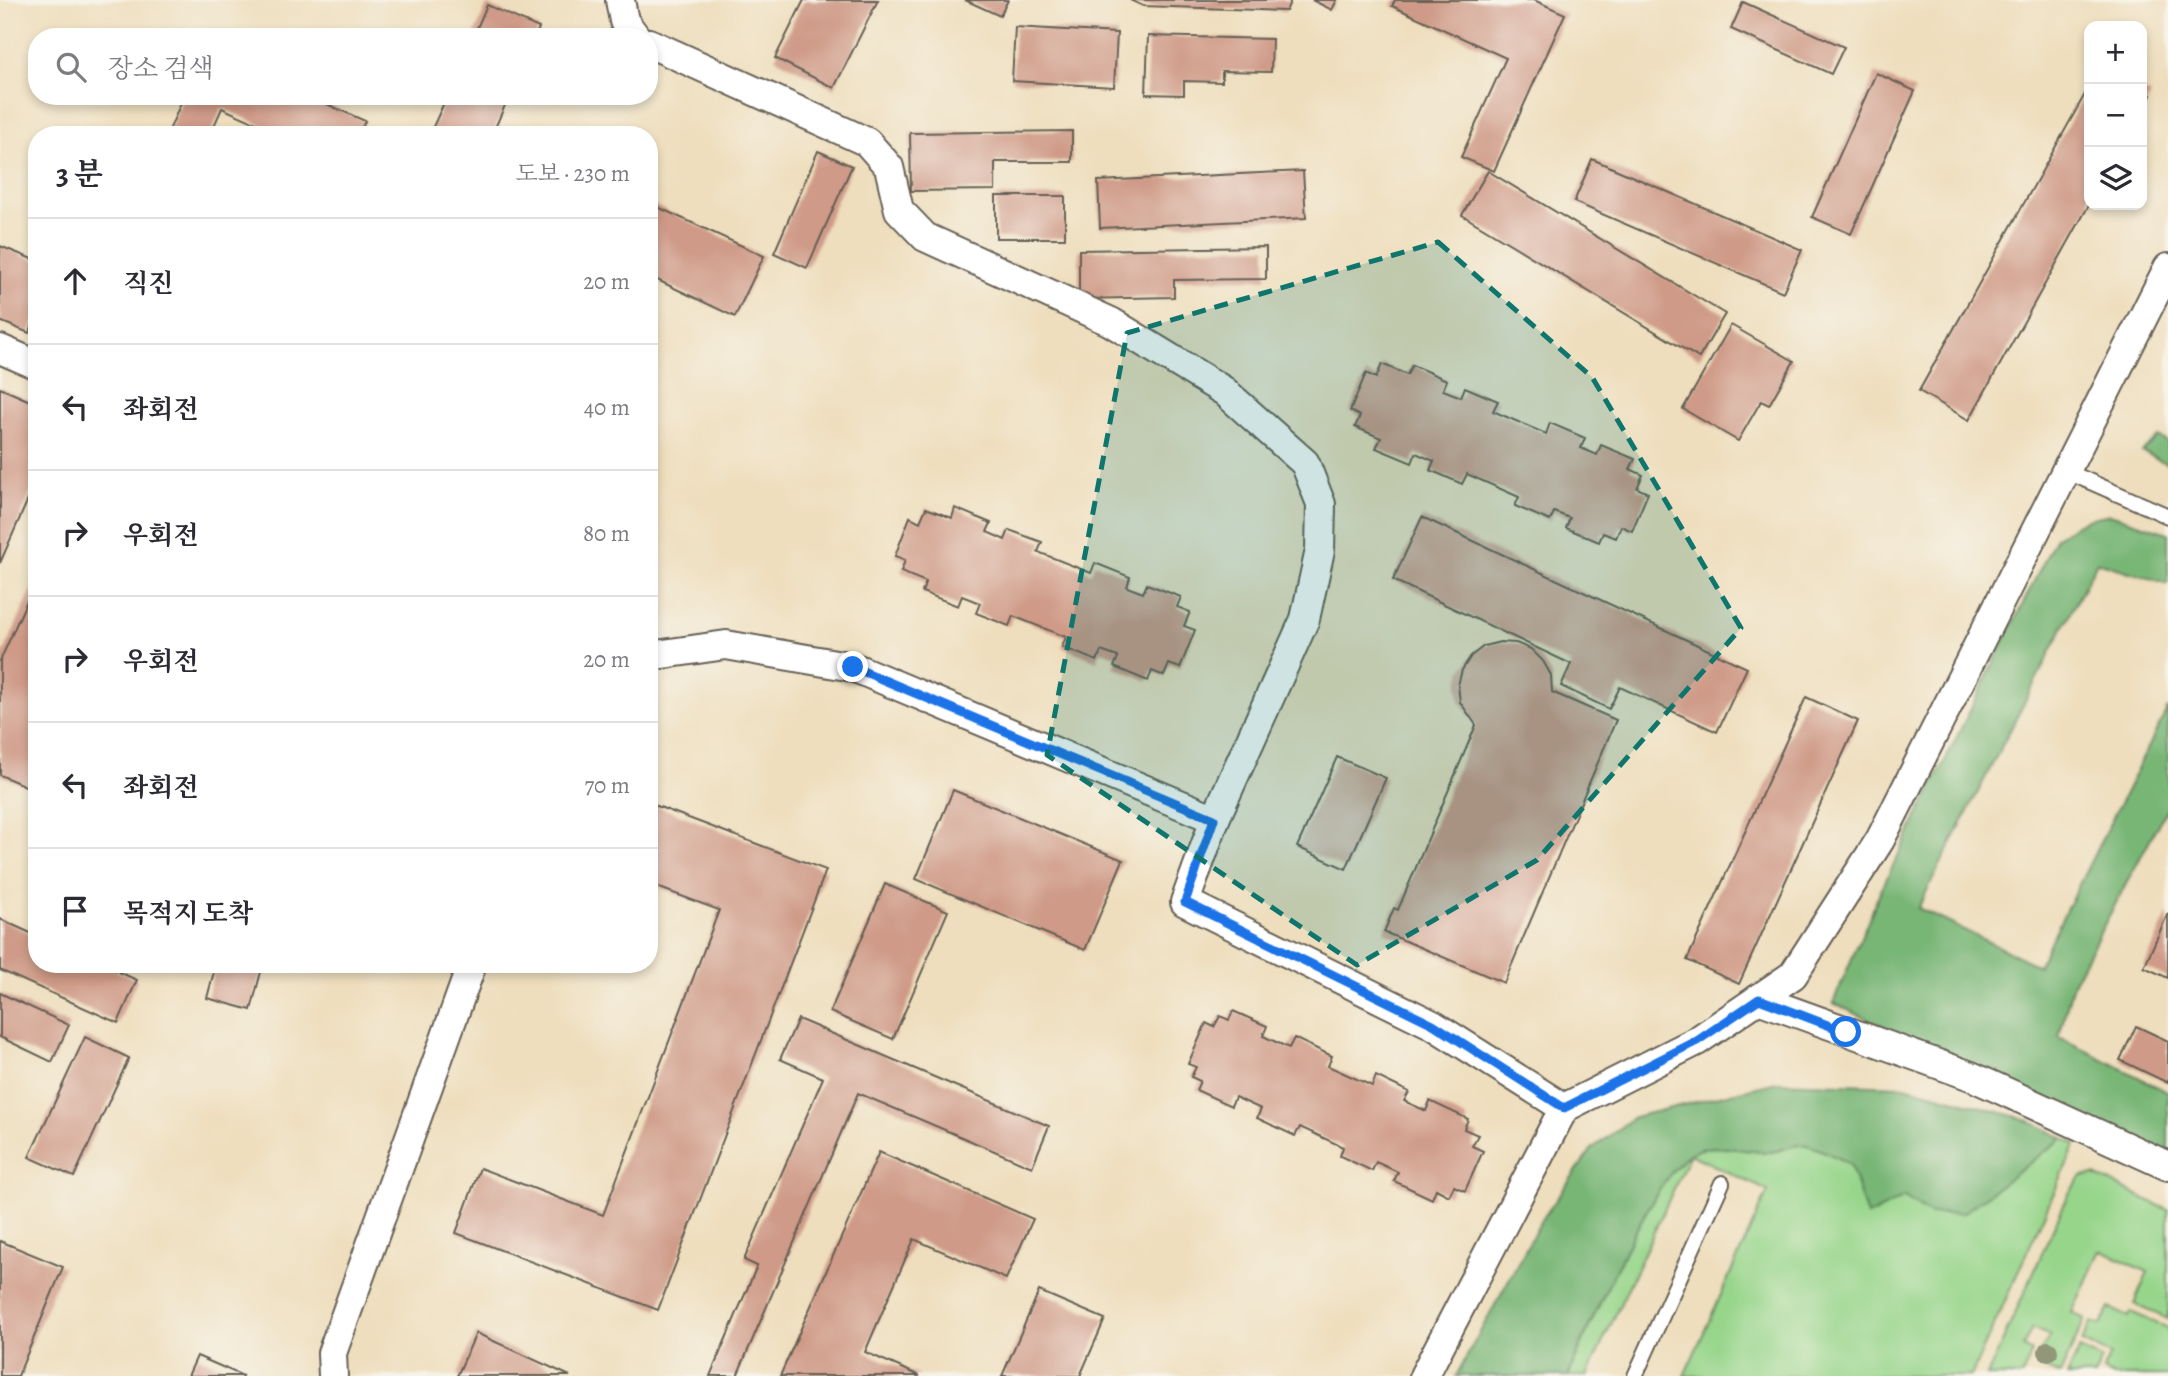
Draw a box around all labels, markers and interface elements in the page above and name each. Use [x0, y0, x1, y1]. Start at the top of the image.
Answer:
map controls [2084, 21, 2147, 210]
button: + [2084, 21, 2147, 84]
search box [28, 28, 658, 105]
icon: search [52, 48, 90, 86]
text: 장소 검색 [108, 51, 214, 86]
button: − [2084, 84, 2147, 147]
button: layers [2084, 147, 2147, 210]
text: 3 분 [56, 154, 103, 194]
text: 도보 · 230 m [515, 158, 630, 189]
icon: ahead [56, 262, 94, 300]
text: 직진 [123, 266, 173, 301]
text: 20 m [583, 266, 630, 297]
icon: left [56, 388, 94, 426]
text: 좌회전 [123, 392, 198, 427]
text: 40 m [584, 392, 630, 423]
icon: right [56, 514, 94, 552]
text: 우회전 [123, 518, 198, 553]
text: 80 m [583, 518, 630, 549]
icon: right [56, 640, 94, 678]
text: 우회전 [123, 644, 198, 679]
text: 20 m [583, 644, 630, 675]
route end [837, 651, 868, 682]
icon: left [56, 766, 94, 804]
text: 좌회전 [123, 770, 198, 805]
text: 70 m [584, 770, 630, 801]
icon: arrive [56, 892, 94, 930]
text: 목적지 도착 [123, 896, 253, 931]
route start [1830, 1016, 1861, 1047]

